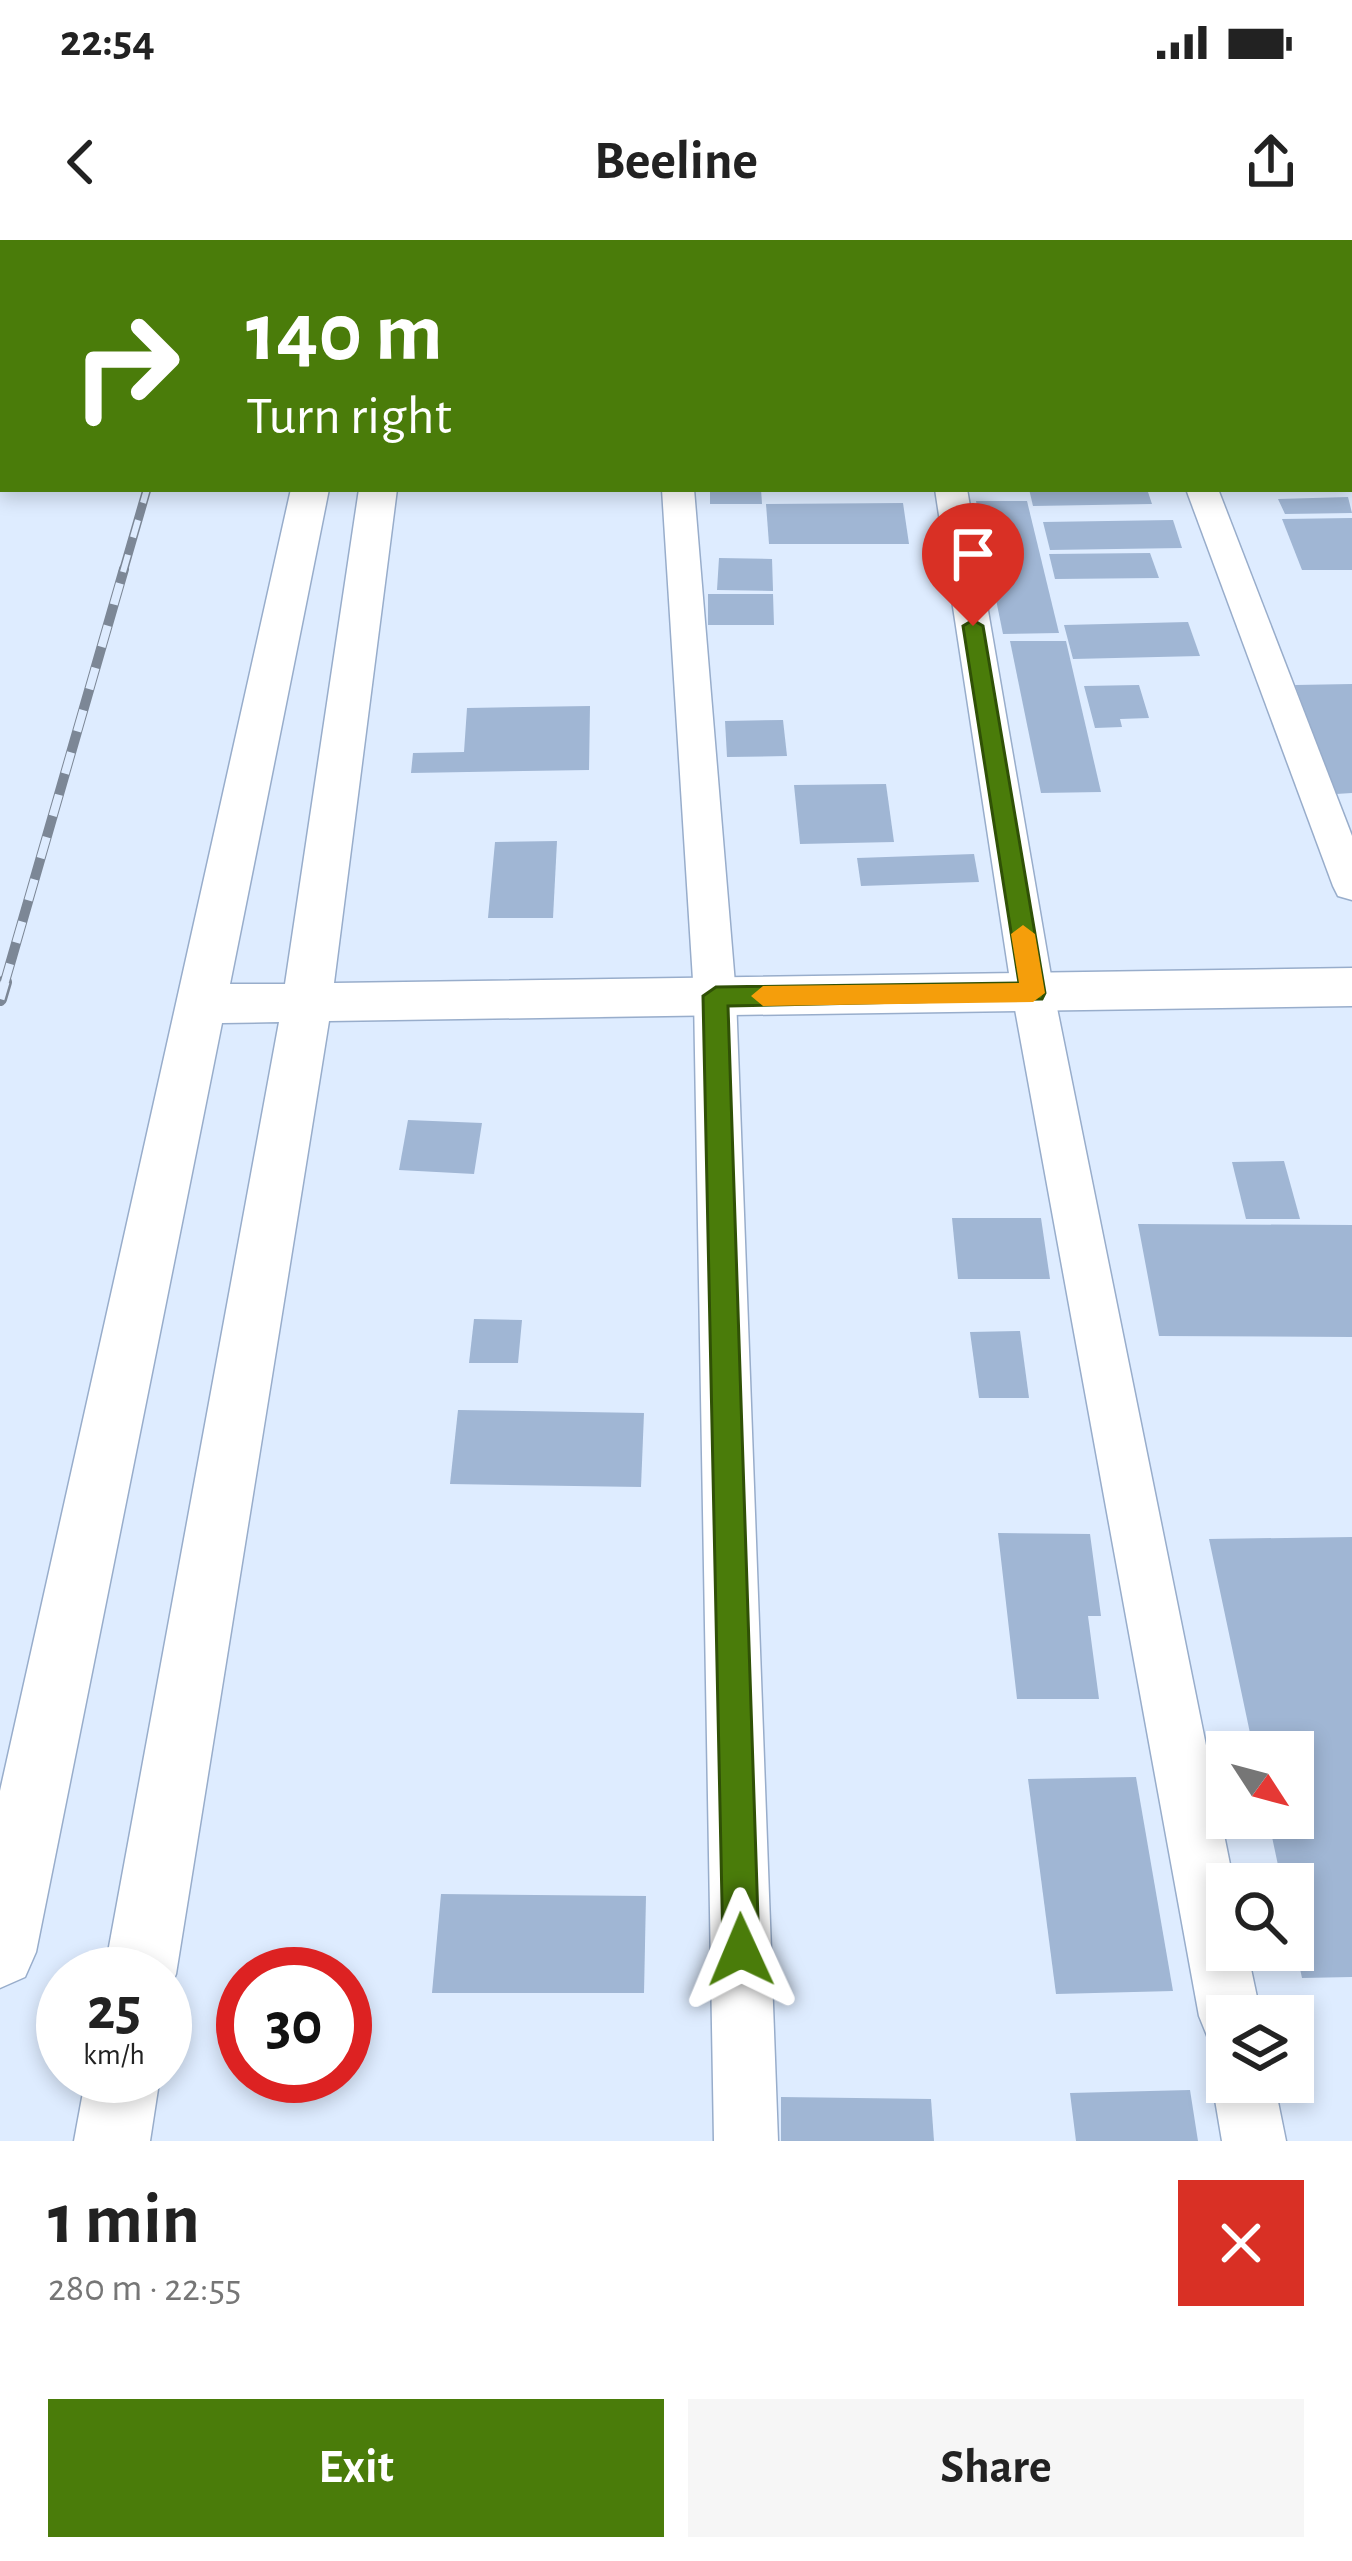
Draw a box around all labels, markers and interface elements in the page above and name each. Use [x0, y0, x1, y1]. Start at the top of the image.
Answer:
text: 22:54 [60, 19, 155, 64]
icon: back [48, 129, 114, 195]
icon: share [1238, 129, 1304, 195]
text: Beeline [594, 135, 758, 189]
icon: right [48, 288, 204, 444]
text: 140 m [246, 292, 443, 376]
text: Turn right [246, 390, 452, 444]
pin [922, 503, 1024, 626]
icon: arrive [940, 521, 1006, 587]
north arrow [1206, 1731, 1314, 1839]
map controls [1206, 1731, 1314, 2103]
button: search [1206, 1863, 1314, 1971]
position arrow [678, 1887, 804, 2013]
speed limit sign: 30 [216, 1947, 372, 2103]
text: 25 [87, 1980, 141, 2040]
button: layers [1206, 1995, 1314, 2103]
text: km/h [83, 2040, 145, 2070]
button: close [1178, 2180, 1304, 2306]
text: 1 min [48, 2184, 200, 2256]
text: 280 m · 22:55 [48, 2269, 241, 2308]
button: Exit [48, 2399, 664, 2537]
button: Share [688, 2399, 1304, 2537]

